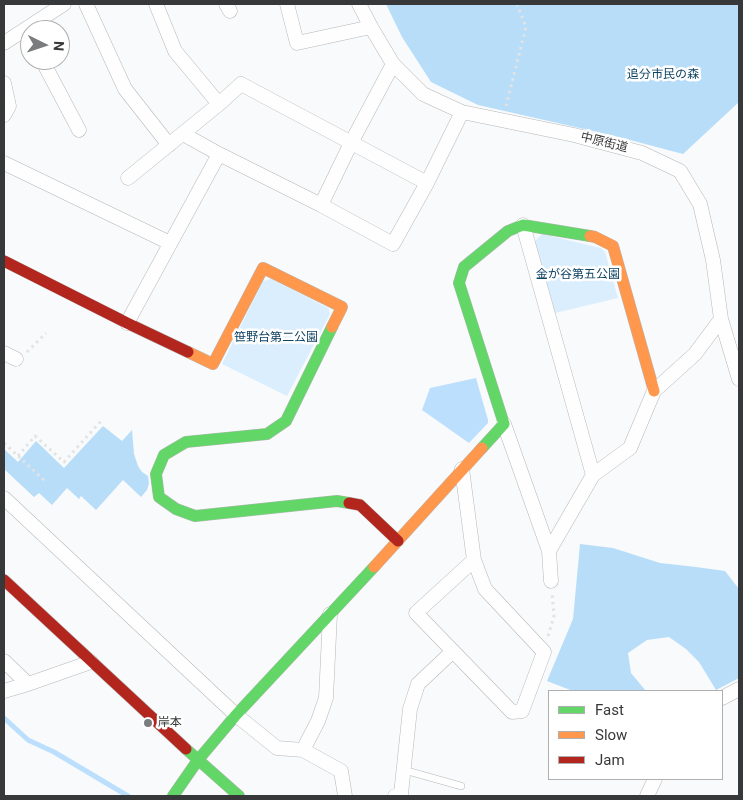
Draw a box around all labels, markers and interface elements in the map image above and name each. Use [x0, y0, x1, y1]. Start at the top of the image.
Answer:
north arrow [20, 20, 70, 70]
text: N [51, 40, 67, 51]
park label: 追分市民の森 [627, 68, 699, 82]
street label: 中原街道 [579, 130, 629, 156]
park label: 金が谷第五公園 [536, 268, 620, 282]
park label: 笹野台第二公園 [234, 331, 318, 345]
legend [548, 690, 723, 780]
text: Fast [595, 701, 624, 719]
place label: 岸本 [158, 716, 182, 730]
marker: 岸本 [142, 717, 154, 729]
text: Slow [595, 726, 627, 744]
text: Jam [595, 751, 625, 769]

